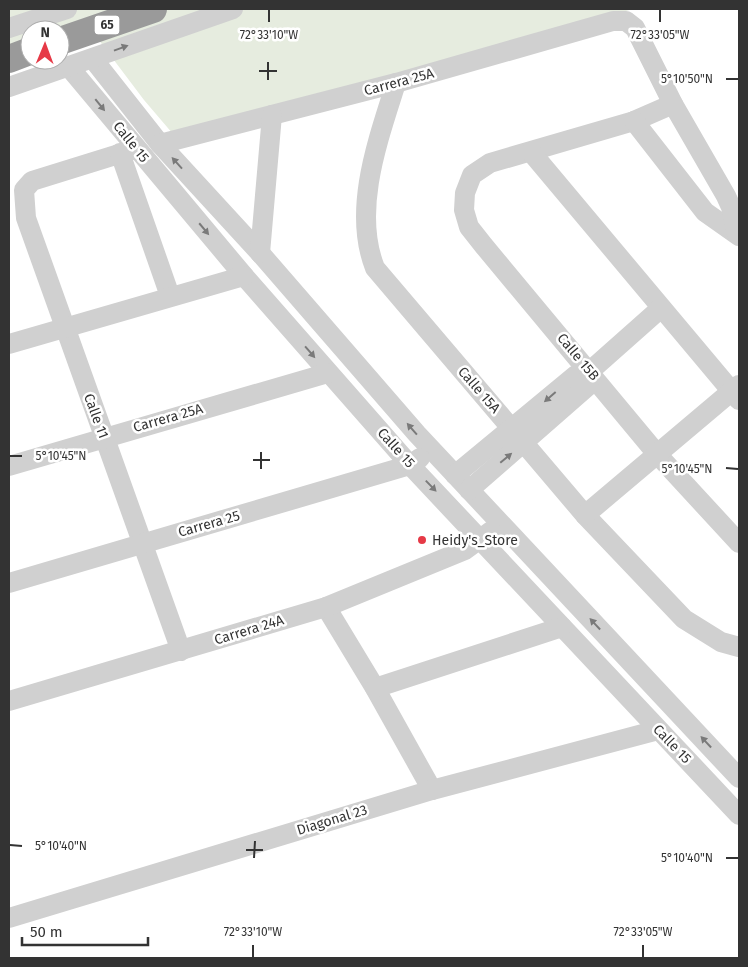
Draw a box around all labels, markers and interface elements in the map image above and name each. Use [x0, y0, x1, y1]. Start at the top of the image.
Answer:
road number: 65 [94, 16, 120, 34]
north arrow [20, 20, 70, 70]
text: N [40, 24, 50, 41]
text: 72°33'10"W [240, 28, 298, 42]
text: 72°33'05"W [631, 28, 690, 42]
one-way arrow [114, 44, 129, 52]
street label: Carrera 25A [362, 65, 436, 99]
text: 5°10'50"N [661, 72, 713, 86]
one-way arrow [94, 98, 105, 111]
street label: Calle 15 [109, 118, 153, 166]
one-way arrow [171, 157, 183, 169]
one-way arrow [198, 223, 210, 235]
street label: Calle 15B [553, 330, 603, 384]
one-way arrow [304, 346, 316, 358]
street label: Calle 15A [454, 363, 504, 417]
street label: Calle 11 [80, 391, 112, 441]
one-way arrow [545, 391, 557, 403]
street label: Carrera 25A [131, 400, 205, 436]
one-way arrow [406, 423, 418, 435]
street label: Calle 15 [374, 425, 418, 471]
text: 5°10'45"N [36, 449, 87, 463]
one-way arrow [499, 453, 512, 464]
text: 5°10'45"N [662, 462, 713, 476]
one-way arrow [425, 480, 437, 492]
street label: Carrera 25 [176, 507, 242, 541]
place label: Heidy's_Store [432, 532, 518, 549]
marker: Heidy's_Store [416, 534, 428, 546]
street label: Carrera 24A [212, 611, 286, 649]
one-way arrow [589, 618, 601, 630]
street label: Calle 15 [649, 721, 695, 767]
one-way arrow [700, 737, 712, 749]
street label: Diagonal 23 [295, 801, 369, 839]
text: 5°10'40"N [35, 839, 87, 853]
text: 5°10'40"N [661, 851, 713, 865]
scale bar [22, 914, 149, 946]
text: 50 m [30, 923, 63, 941]
text: 72°33'10"W [224, 925, 282, 939]
text: 72°33'05"W [614, 925, 673, 939]

